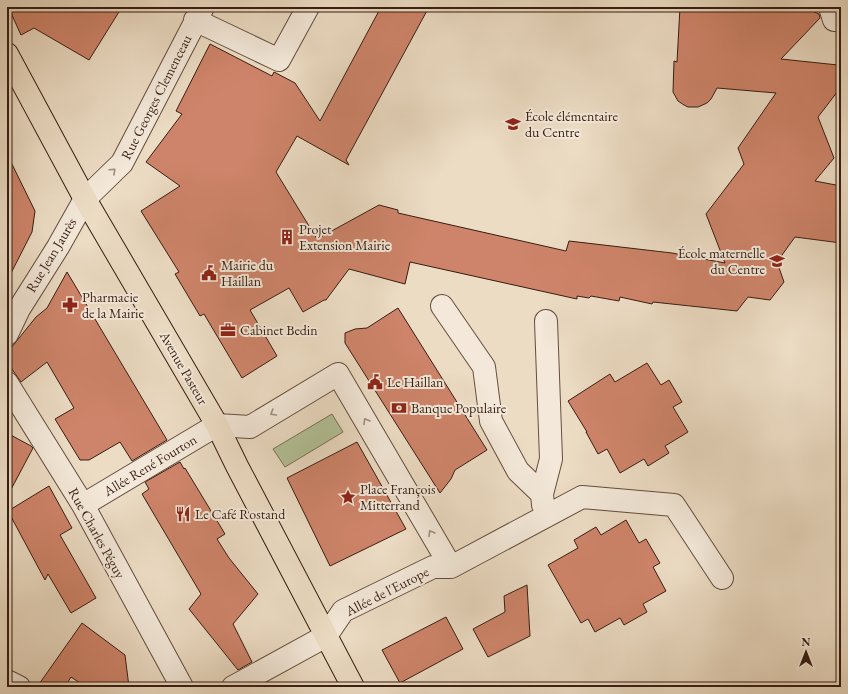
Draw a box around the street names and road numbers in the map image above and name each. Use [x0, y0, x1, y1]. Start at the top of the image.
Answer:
street label: Rue Georges Clemenceau [117, 31, 196, 163]
street label: Rue Jean Jaurès [22, 214, 81, 296]
street label: Avenue Pasteur [155, 327, 212, 408]
street label: Allée René Fourton [99, 430, 200, 500]
street label: Rue Charles Péguy [65, 484, 130, 582]
street label: Allée de l'Europe [341, 562, 432, 620]

